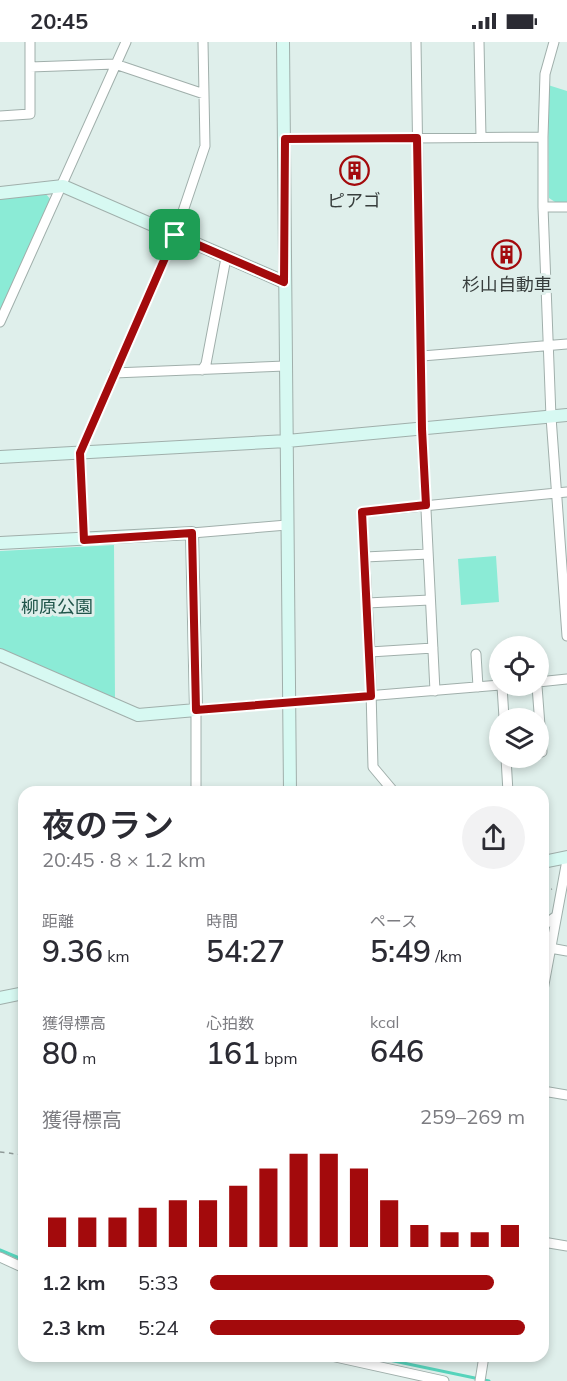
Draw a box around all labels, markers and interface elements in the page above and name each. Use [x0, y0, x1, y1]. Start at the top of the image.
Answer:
text: 20:45 [30, 7, 88, 35]
building icon: ピアゴ [338, 155, 370, 187]
place label: ピアゴ [327, 189, 381, 212]
pin [149, 209, 200, 260]
icon: arrive [158, 218, 191, 251]
building icon: 杉山自動車 [491, 239, 523, 271]
place label: 杉山自動車 [462, 273, 552, 296]
park label: 柳原公園 [21, 595, 93, 618]
map controls [489, 636, 549, 768]
button: locate [489, 636, 549, 696]
button: layers [489, 708, 549, 768]
text: 夜のラン [42, 804, 174, 845]
button: share [462, 806, 525, 869]
text: 20:45 · 8 × 1.2 km [42, 847, 206, 872]
text: 距離 [42, 911, 74, 931]
text: 時間 [206, 911, 238, 931]
text: ペース [370, 911, 417, 931]
text: 9.36 [42, 932, 103, 970]
text: 54:27 [206, 932, 285, 970]
text: 5:49 [370, 932, 431, 970]
text: km [103, 946, 130, 966]
text: /km [431, 946, 462, 966]
text: kcal [370, 1012, 399, 1032]
text: 獲得標高 [42, 1013, 106, 1033]
text: 心拍数 [206, 1013, 254, 1033]
text: 646 [370, 1032, 424, 1070]
text: 80 [42, 1034, 78, 1072]
text: 161 [206, 1034, 260, 1072]
text: m [78, 1048, 96, 1068]
text: bpm [260, 1048, 297, 1068]
text: 259–269 m [420, 1104, 525, 1129]
text: 獲得標高 [42, 1107, 122, 1132]
text: 1.2 km [42, 1270, 105, 1295]
text: 5:33 [138, 1270, 179, 1295]
text: 2.3 km [42, 1315, 105, 1340]
text: 5:24 [138, 1315, 179, 1340]

